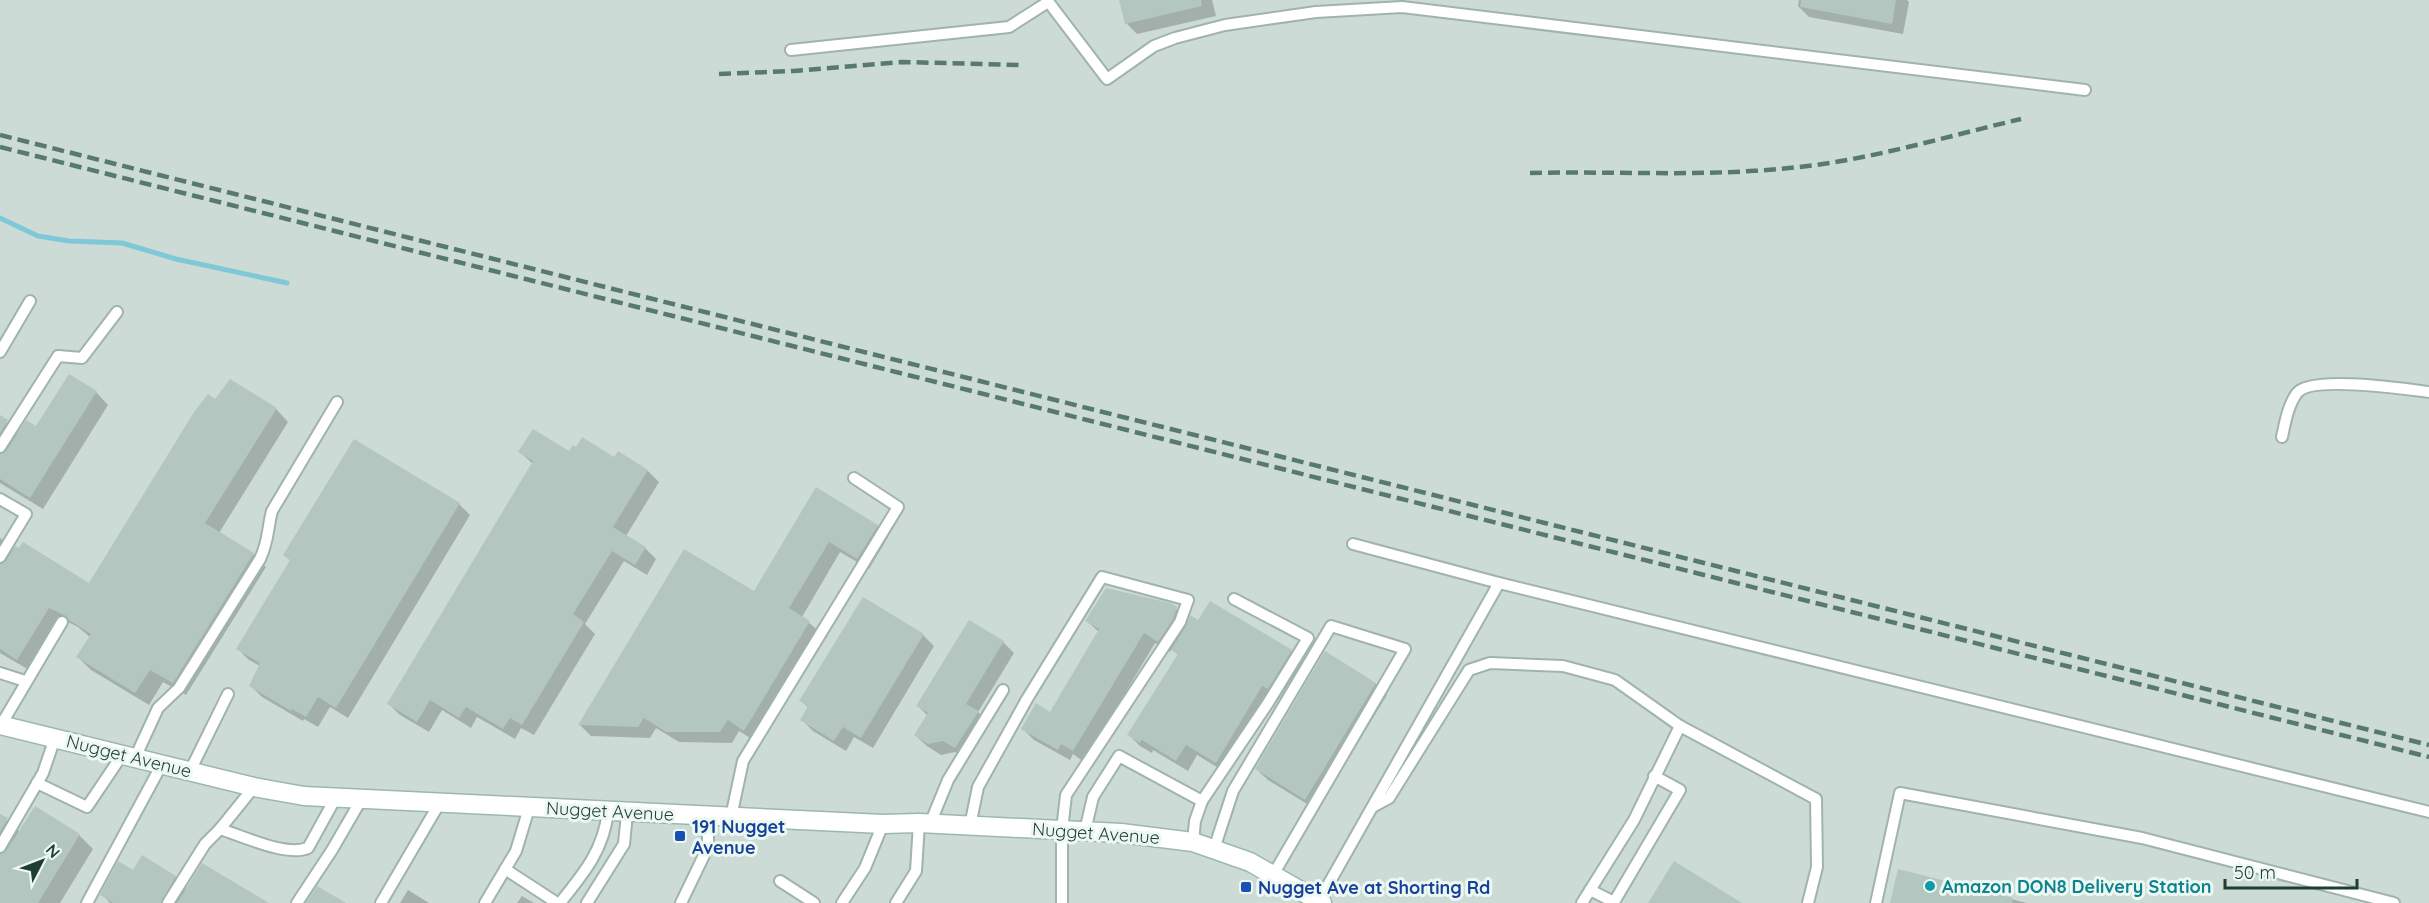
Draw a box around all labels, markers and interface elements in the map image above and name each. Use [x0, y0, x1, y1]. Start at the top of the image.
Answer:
street label: Nugget Avenue [64, 729, 194, 783]
street label: Nugget Avenue [545, 796, 675, 826]
place label: 191 Nugget Avenue [692, 815, 785, 859]
street label: Nugget Avenue [1031, 817, 1161, 849]
marker: 191 Nugget Avenue [673, 829, 687, 843]
north arrow [12, 831, 72, 891]
text: N [42, 840, 65, 862]
scale bar [2225, 852, 2357, 890]
text: 50 m [2234, 861, 2276, 884]
place label: Amazon DON8 Delivery Station [1942, 875, 2211, 898]
place label: Nugget Ave at Shorting Rd [1258, 876, 1490, 899]
marker: Amazon DON8 Delivery Station [1923, 879, 1937, 893]
marker: Nugget Ave at Shorting Rd [1239, 880, 1253, 894]

